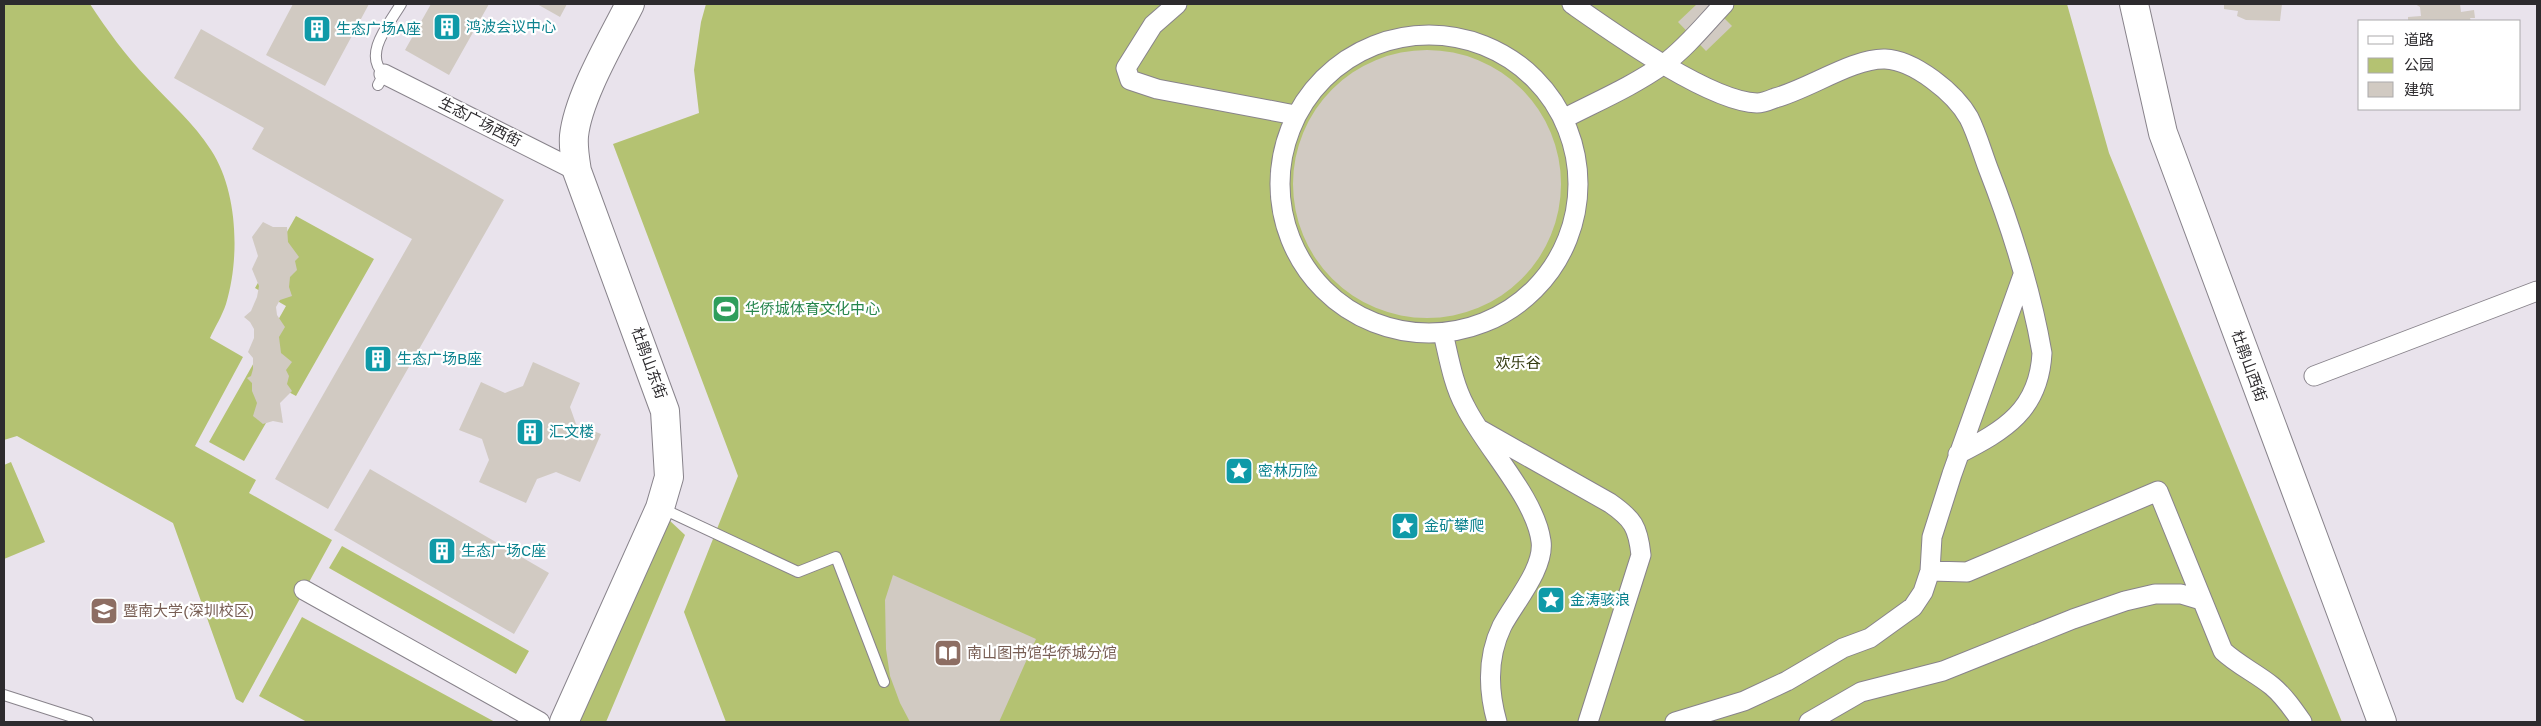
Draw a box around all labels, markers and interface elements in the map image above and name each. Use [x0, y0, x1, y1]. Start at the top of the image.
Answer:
building icon: 鸿波会议中心 [432, 12, 462, 42]
building icon: 生态广场A座 [302, 14, 332, 44]
place label: 鸿波会议中心 [466, 17, 556, 35]
place label: 生态广场A座 [336, 19, 421, 37]
legend [2358, 20, 2521, 110]
text: 道路 [2404, 30, 2434, 48]
text: 公园 [2404, 55, 2434, 73]
text: 建筑 [2404, 80, 2434, 98]
street label: 生态广场西街 [436, 93, 525, 150]
sports icon: 华侨城体育文化中心 [711, 294, 741, 324]
place label: 华侨城体育文化中心 [745, 299, 880, 317]
street label: 杜鹃山东街 [629, 324, 671, 401]
street label: 杜鹃山西街 [2229, 327, 2271, 404]
building icon: 生态广场B座 [363, 344, 393, 374]
place label: 生态广场B座 [397, 349, 482, 367]
park label: 欢乐谷 [1495, 353, 1541, 371]
building icon: 汇文楼 [515, 417, 545, 447]
place label: 汇文楼 [549, 422, 594, 440]
place icon: 密林历险 [1224, 456, 1254, 486]
place label: 密林历险 [1258, 461, 1318, 479]
place icon: 金矿攀爬 [1390, 511, 1420, 541]
place label: 金矿攀爬 [1424, 516, 1484, 534]
building icon: 生态广场C座 [427, 536, 457, 566]
place label: 生态广场C座 [461, 541, 546, 559]
place icon: 金涛骇浪 [1536, 585, 1566, 615]
place label: 金涛骇浪 [1570, 590, 1630, 608]
school or university icon: 暨南大学(深圳校区) [89, 596, 119, 626]
place label: 暨南大学(深圳校区) [123, 601, 254, 619]
library icon: 南山图书馆华侨城分馆 [933, 638, 963, 668]
place label: 南山图书馆华侨城分馆 [967, 643, 1117, 661]

